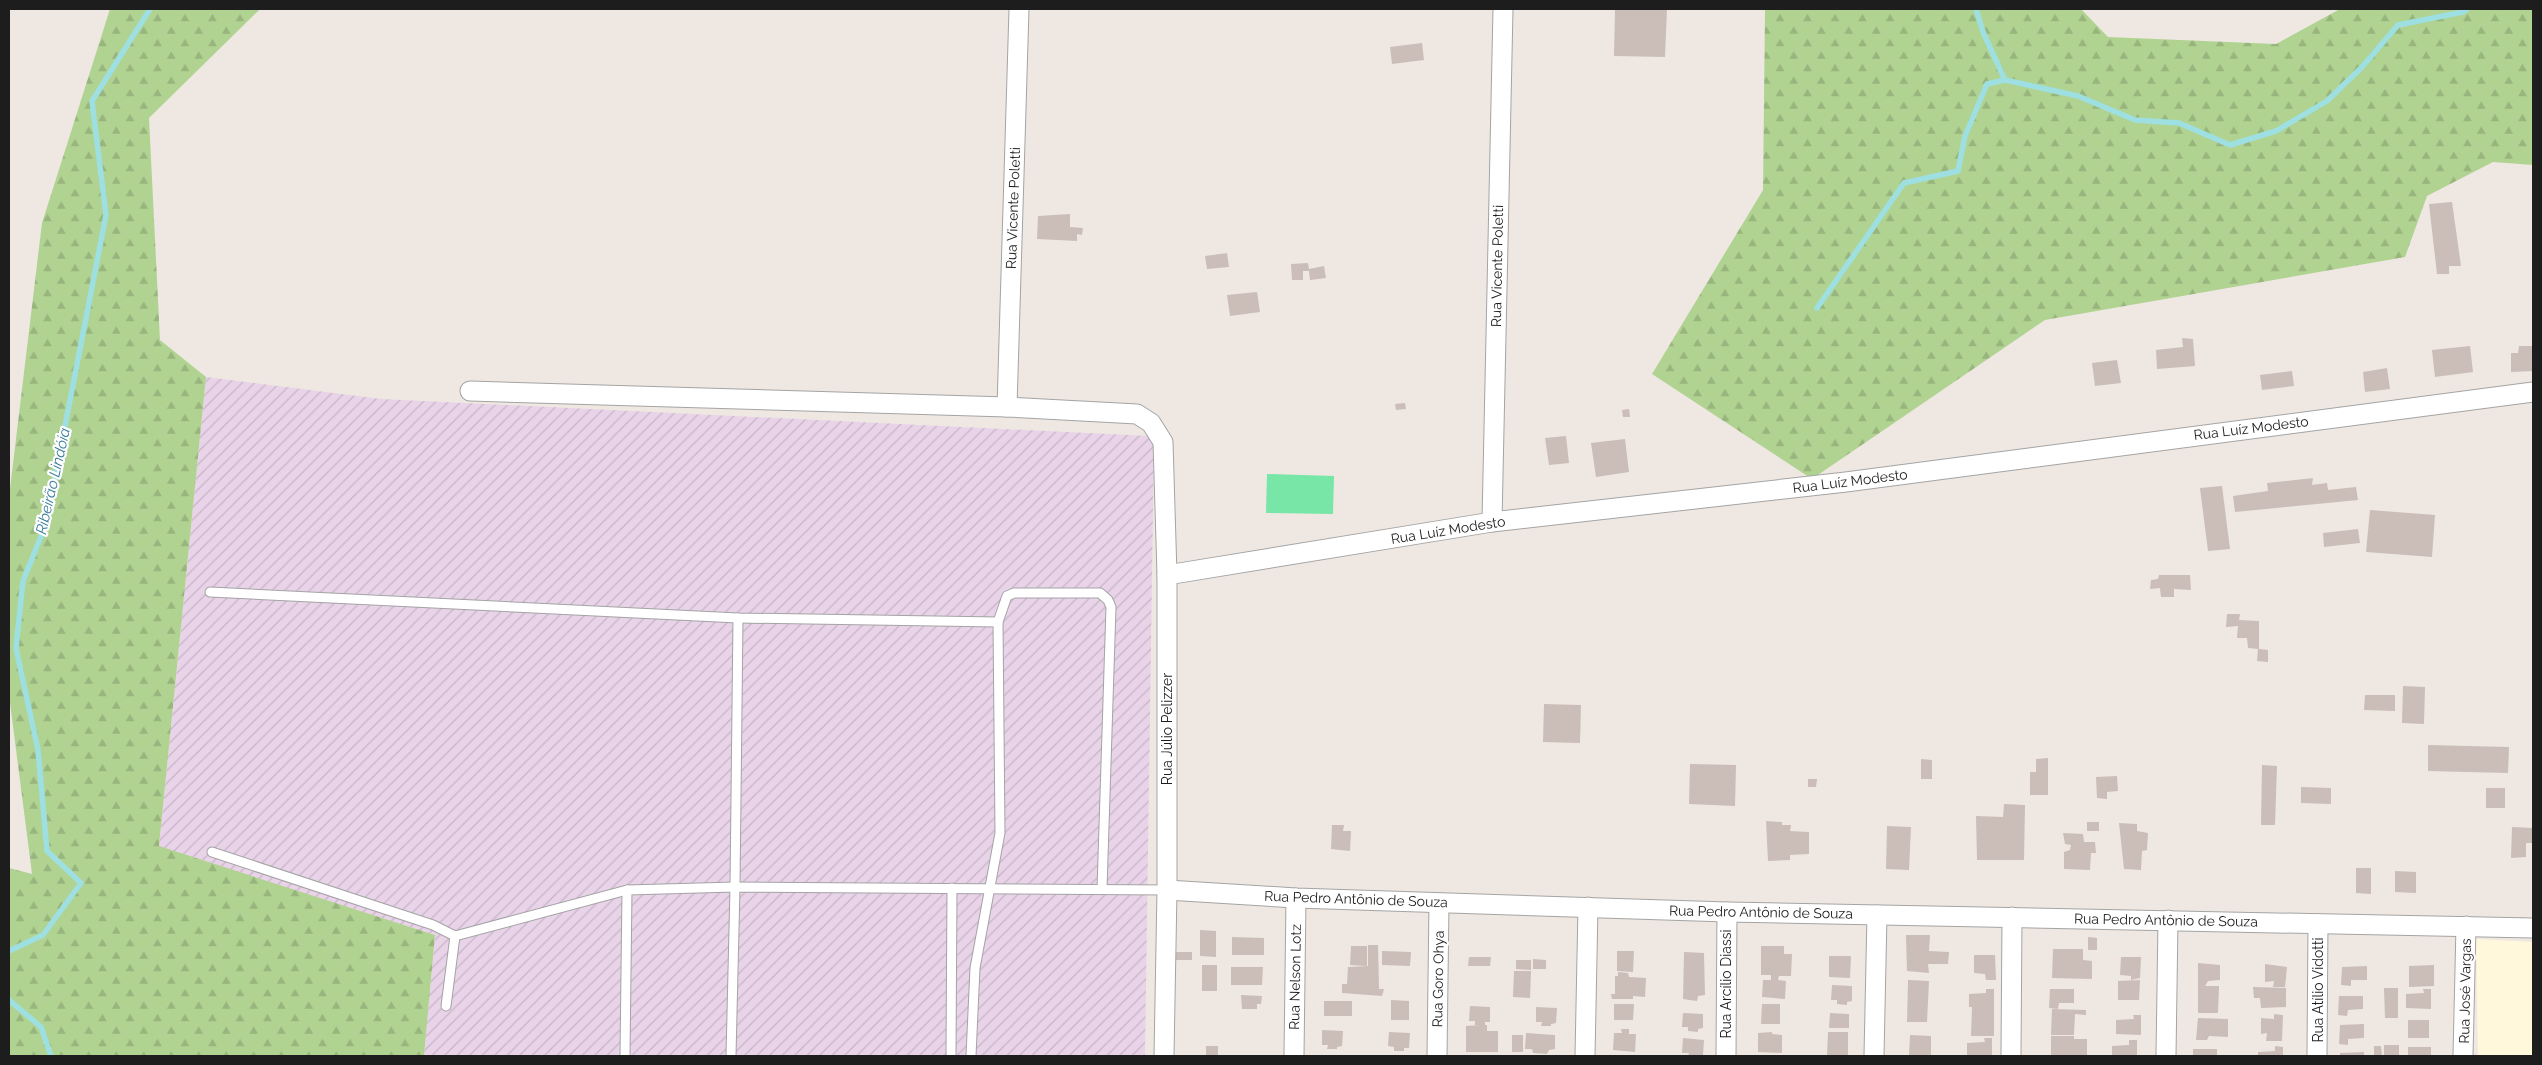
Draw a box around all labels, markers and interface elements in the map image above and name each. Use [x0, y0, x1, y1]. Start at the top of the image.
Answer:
street label: Rua Vicente Poletti [1003, 147, 1023, 269]
street label: Rua Vicente Poletti [1488, 205, 1506, 327]
street label: Rua Luíz Modesto [2193, 413, 2309, 443]
water label: Ribeirão Lindóia [32, 426, 74, 536]
street label: Rua Luíz Modesto [1792, 466, 1908, 496]
street label: Rua Luíz Modesto [1390, 513, 1506, 547]
street label: Rua Júlio Pelizzer [1159, 673, 1175, 785]
street label: Rua Pedro Antônio de Souza [1264, 888, 1448, 910]
street label: Rua Pedro Antônio de Souza [1669, 902, 1853, 922]
street label: Rua Pedro Antônio de Souza [2074, 910, 2258, 930]
street label: Rua Nelson Lotz [1286, 924, 1304, 1030]
street label: Rua Arcílio Diassi [1718, 929, 1734, 1039]
street label: Rua Goro Ohya [1429, 930, 1447, 1028]
street label: Rua Atílio Vidotti [2310, 937, 2326, 1043]
street label: Rua José Vargas [2456, 938, 2474, 1044]

